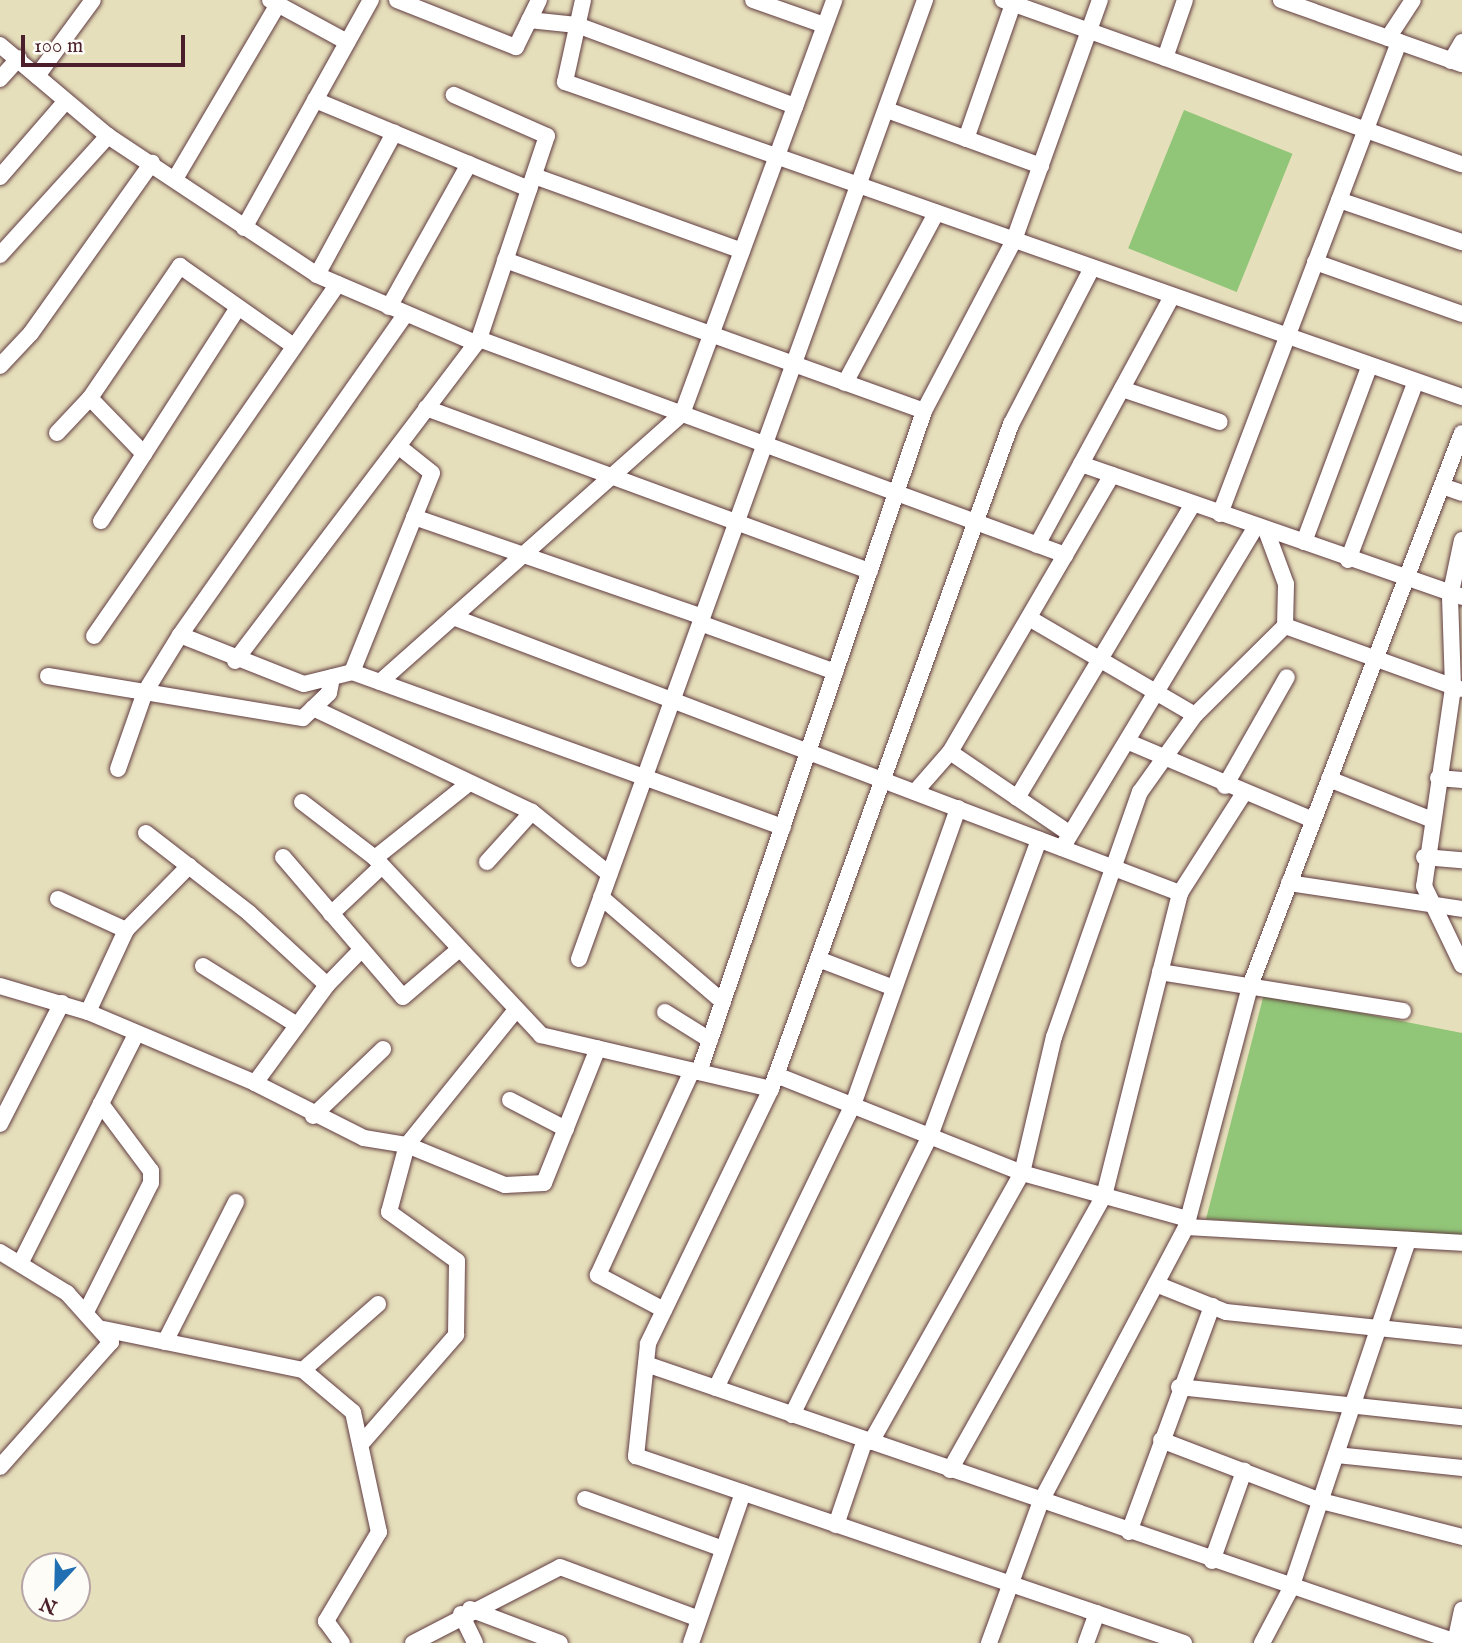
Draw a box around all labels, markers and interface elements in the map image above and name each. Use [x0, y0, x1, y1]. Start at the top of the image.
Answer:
scale bar [24, 21, 189, 65]
text: 100 m [34, 33, 83, 60]
north arrow [21, 1552, 91, 1622]
text: N [37, 1590, 61, 1619]

